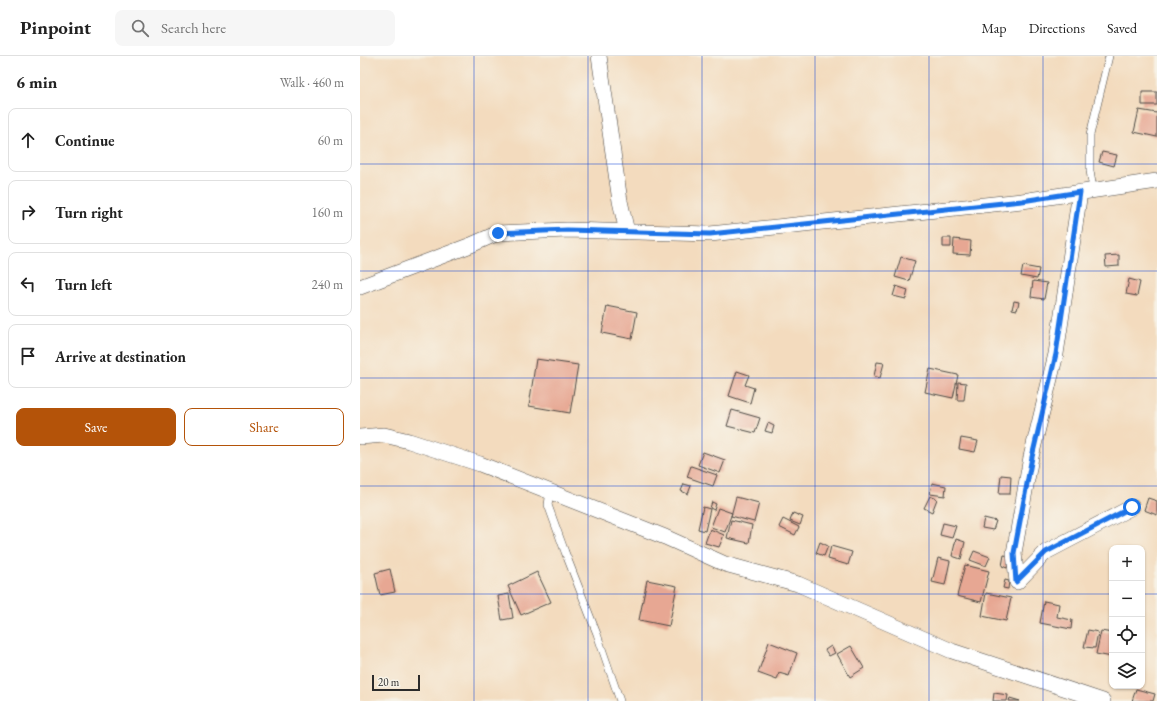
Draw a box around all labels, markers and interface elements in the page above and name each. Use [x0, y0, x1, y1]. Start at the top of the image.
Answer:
search box [115, 10, 395, 46]
text: Pinpoint [20, 15, 91, 40]
icon: search [129, 17, 151, 39]
text: Search here [161, 18, 226, 37]
text: Map [981, 19, 1007, 37]
text: Directions [1029, 19, 1085, 37]
text: Saved [1107, 19, 1137, 37]
text: 6 min [16, 71, 57, 93]
text: Walk · 460 m [280, 74, 344, 91]
icon: ahead [17, 129, 39, 151]
text: Continue [55, 131, 115, 150]
text: 60 m [318, 132, 343, 149]
icon: right [17, 201, 39, 223]
text: Turn right [55, 203, 123, 222]
text: 160 m [312, 204, 343, 221]
route end [489, 224, 507, 242]
icon: left [17, 273, 39, 295]
text: Turn left [55, 275, 112, 294]
text: 240 m [312, 276, 343, 293]
icon: arrive [17, 345, 39, 367]
text: Arrive at destination [55, 347, 186, 366]
button: Save [16, 408, 176, 446]
button: Share [184, 408, 344, 446]
route start [1123, 498, 1141, 516]
map controls [1109, 545, 1145, 689]
button: + [1109, 545, 1145, 581]
button: − [1109, 581, 1145, 617]
button: locate [1109, 617, 1145, 653]
button: layers [1109, 653, 1145, 689]
scale bar [372, 673, 420, 692]
text: 20 m [378, 675, 399, 689]

